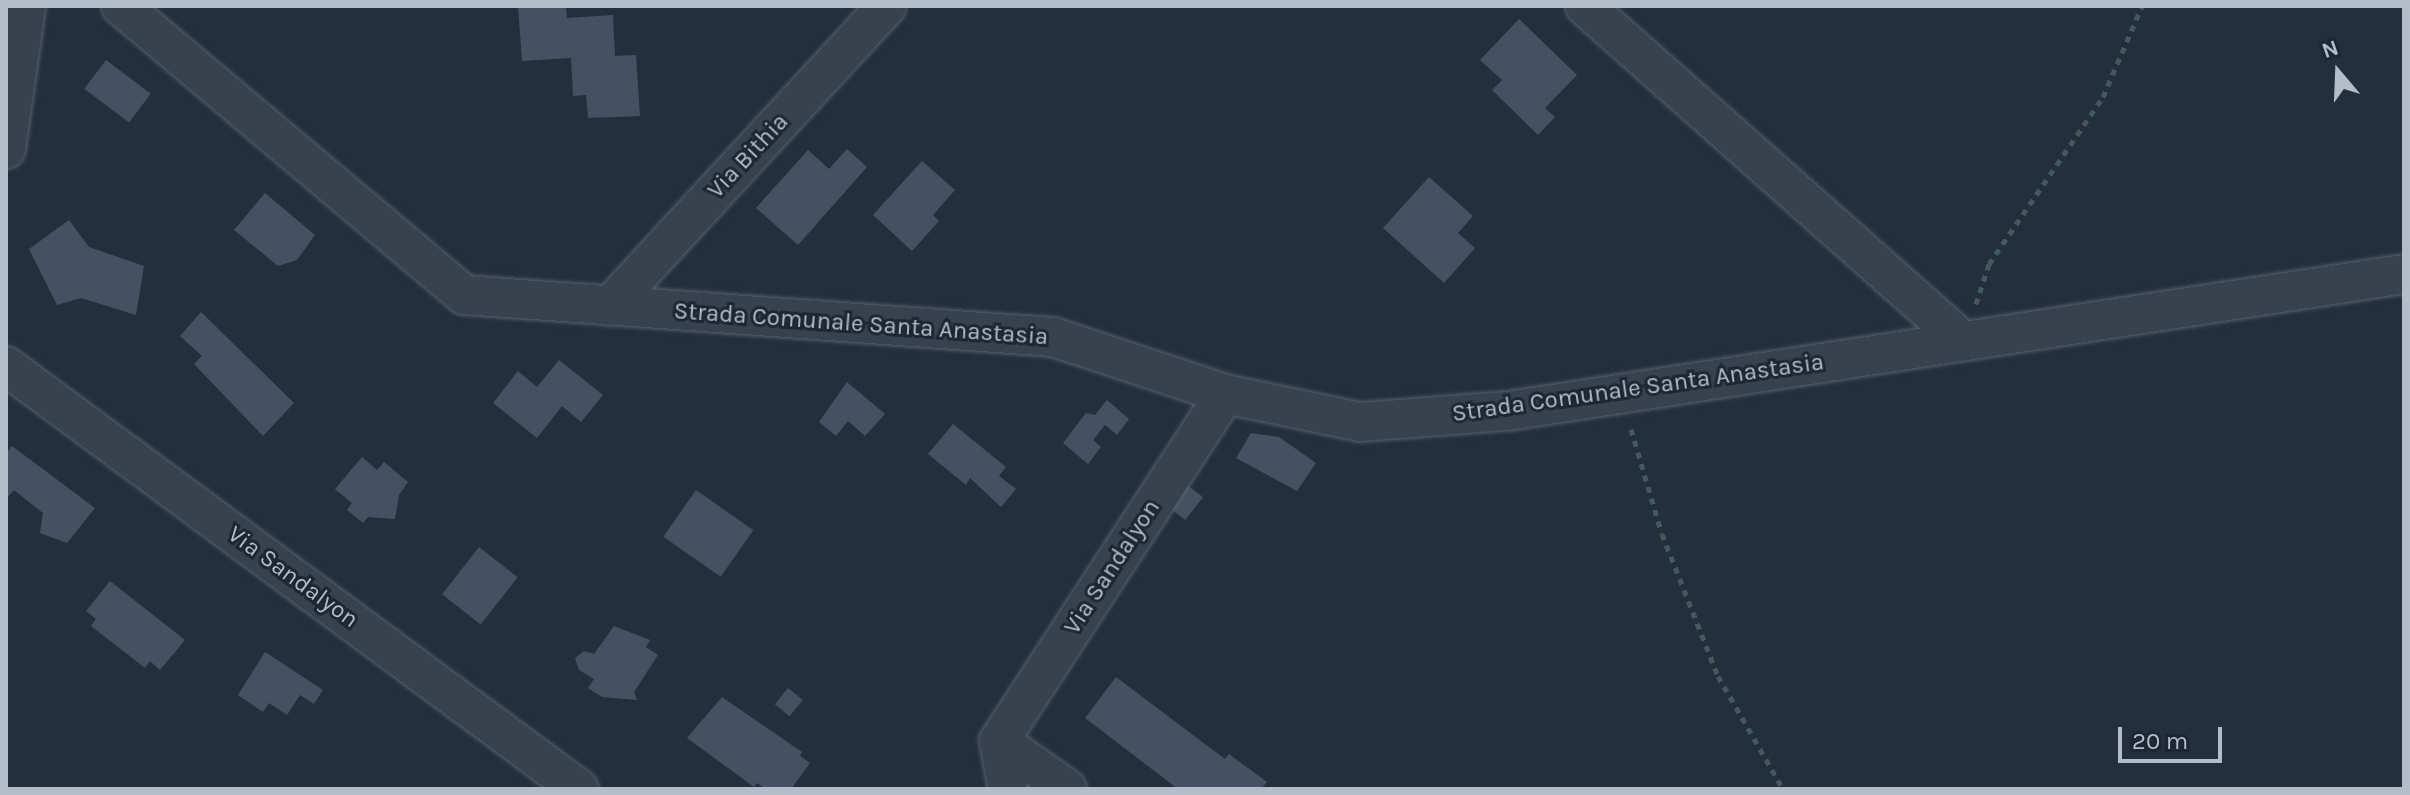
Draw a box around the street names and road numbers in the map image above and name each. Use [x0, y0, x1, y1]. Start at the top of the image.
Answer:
street label: Via Bithia [701, 108, 795, 204]
street label: Strada Comunale Santa Anastasia [673, 297, 1049, 351]
street label: Strada Comunale Santa Anastasia [1450, 348, 1826, 428]
street label: Via Sandalyon [1058, 494, 1166, 640]
street label: Via Sandalyon [222, 520, 364, 634]

